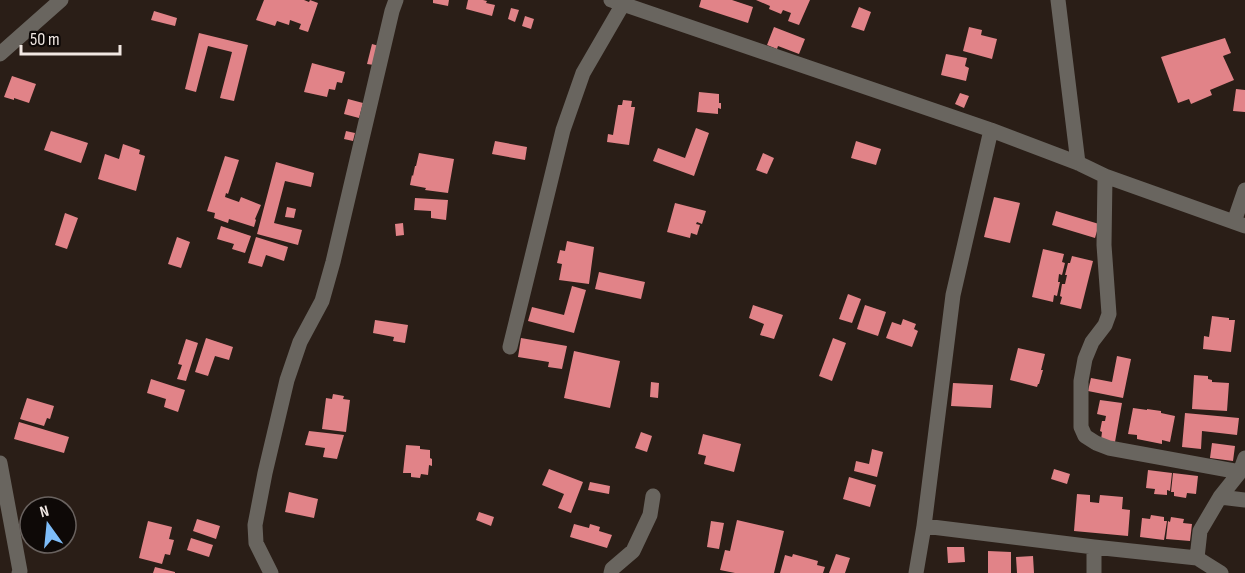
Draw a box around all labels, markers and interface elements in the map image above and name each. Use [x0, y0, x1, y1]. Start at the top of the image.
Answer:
scale bar [21, 18, 120, 56]
text: 50 m [30, 29, 60, 50]
north arrow [18, 495, 78, 555]
text: N [38, 502, 51, 522]

